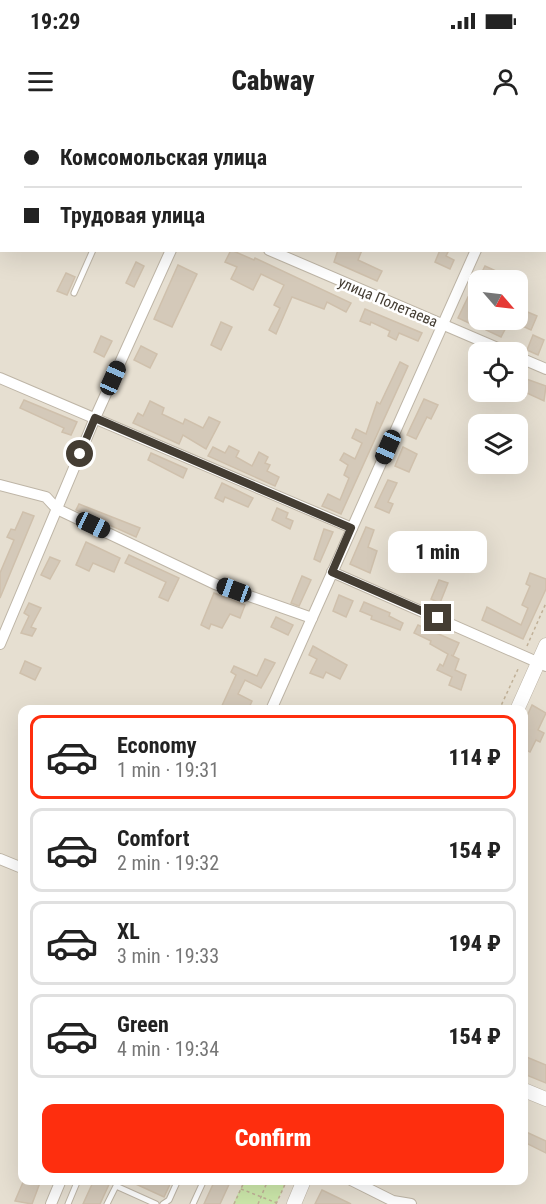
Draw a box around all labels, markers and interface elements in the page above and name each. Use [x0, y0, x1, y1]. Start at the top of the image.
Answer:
text: 19:29 [30, 9, 81, 34]
icon: menu [24, 65, 57, 98]
text: Cabway [231, 65, 315, 97]
icon: person [489, 65, 522, 98]
text: Комсомольская улица [60, 145, 267, 170]
text: Трудовая улица [60, 203, 205, 228]
north arrow [468, 270, 528, 330]
map controls [468, 270, 528, 474]
street label: улица Полетаева [336, 273, 440, 331]
button: locate [468, 342, 528, 402]
car [97, 358, 129, 398]
button: layers [468, 414, 528, 474]
car [372, 427, 404, 467]
route start [66, 440, 93, 467]
car [73, 509, 113, 541]
callout: 1 min [388, 531, 488, 573]
text: 1 min [415, 540, 460, 564]
car [214, 575, 254, 605]
route end [424, 604, 451, 631]
icon: car [45, 730, 99, 784]
text: Economy [117, 733, 197, 758]
text: 114 ₽ [448, 745, 501, 770]
text: 1 min · 19:31 [117, 758, 219, 782]
icon: car [45, 823, 99, 877]
text: Comfort [117, 826, 190, 851]
text: 154 ₽ [448, 838, 501, 863]
text: 2 min · 19:32 [117, 851, 219, 875]
icon: car [45, 916, 99, 970]
text: XL [117, 919, 140, 944]
text: 194 ₽ [448, 931, 501, 956]
text: 3 min · 19:33 [117, 944, 219, 968]
icon: car [45, 1009, 99, 1063]
text: Green [117, 1012, 169, 1037]
text: 154 ₽ [448, 1024, 501, 1049]
text: 4 min · 19:34 [117, 1037, 219, 1061]
button: Confirm [42, 1104, 504, 1173]

